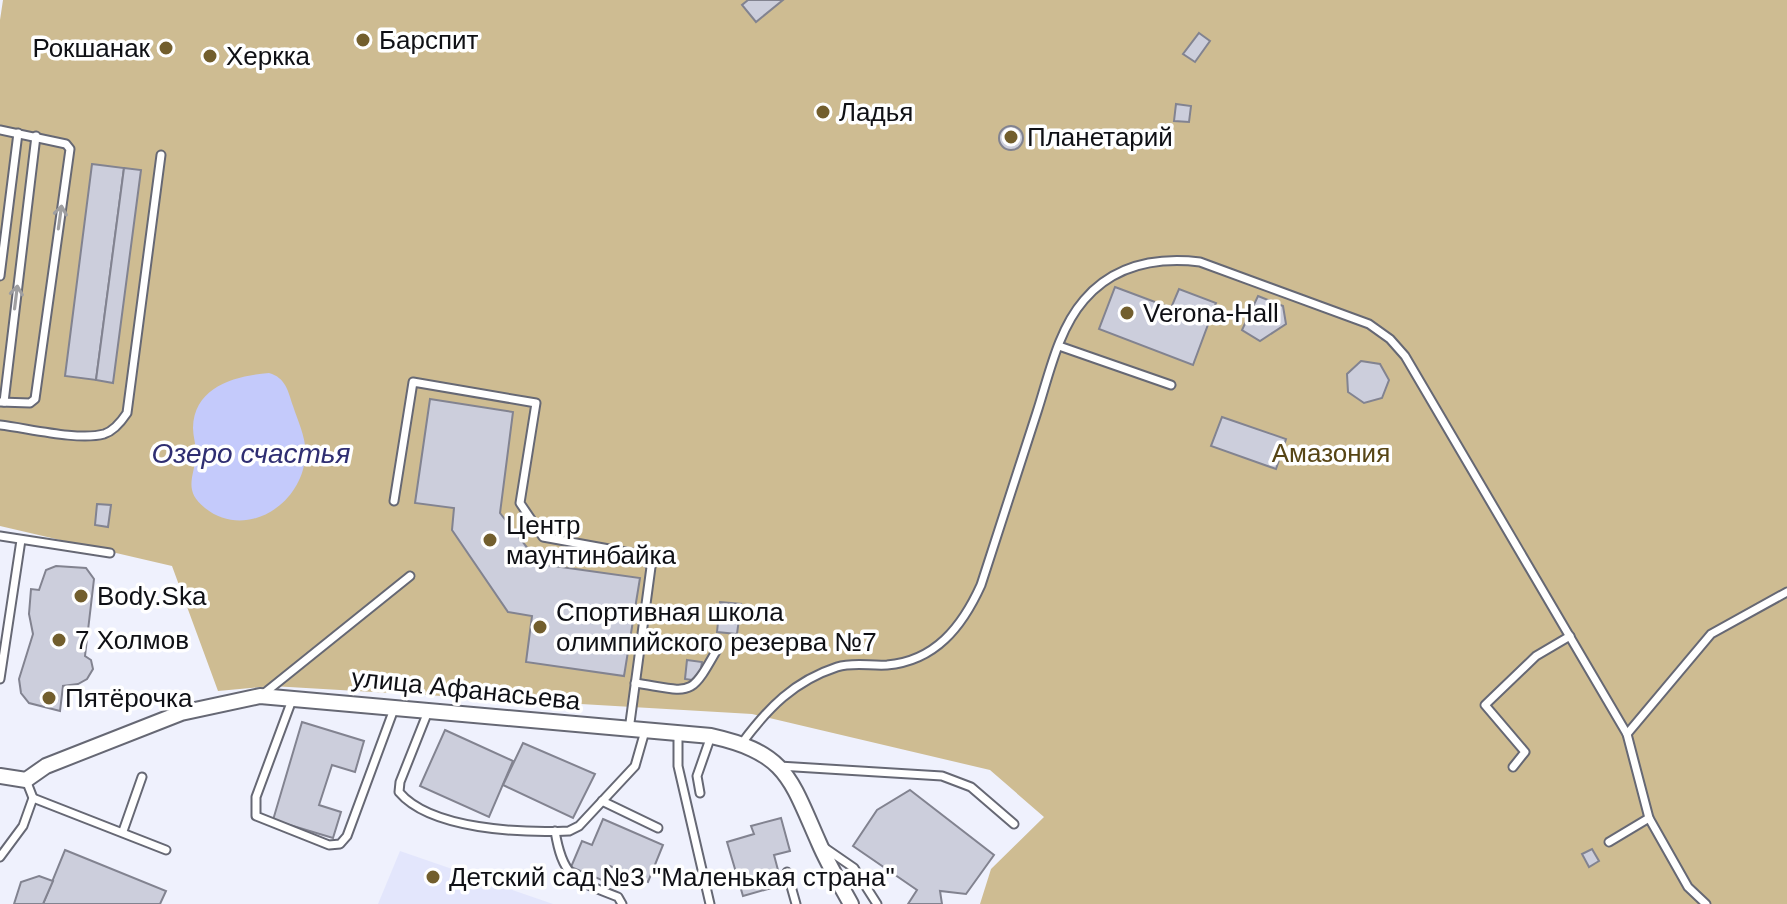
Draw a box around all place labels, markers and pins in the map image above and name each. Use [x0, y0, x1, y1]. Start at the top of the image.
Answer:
place label: Барспит [379, 25, 479, 55]
marker: Барспит [354, 31, 372, 49]
place label: Рокшанак [32, 33, 151, 63]
marker: Рокшанак [157, 39, 175, 57]
place label: Херкка [226, 41, 311, 71]
marker: Херкка [201, 47, 219, 65]
place label: Ладья [839, 97, 913, 127]
marker: Ладья [814, 103, 832, 121]
place label: Планетарий [1027, 122, 1173, 152]
marker: Планетарий [1002, 128, 1020, 146]
place label: Verona-Hall [1143, 298, 1279, 328]
marker: Verona-Hall [1118, 304, 1136, 322]
place label: Центр маунтинбайка [506, 510, 676, 570]
marker: Центр маунтинбайка [481, 531, 499, 549]
place label: Body.Ska [97, 581, 207, 611]
marker: Body.Ska [72, 587, 90, 605]
place label: Спортивная школа олимпийского резерва №7 [556, 597, 877, 657]
marker: Спортивная школа олимпийского резерва №7 [531, 618, 549, 636]
place label: 7 Холмов [75, 625, 189, 655]
marker: 7 Холмов [50, 631, 68, 649]
place label: Пятёрочка [65, 683, 193, 713]
marker: Пятёрочка [40, 689, 58, 707]
place label: Детский сад №3 "Маленькая страна" [449, 862, 895, 892]
marker: Детский сад №3 "Маленькая страна" [424, 868, 442, 886]

